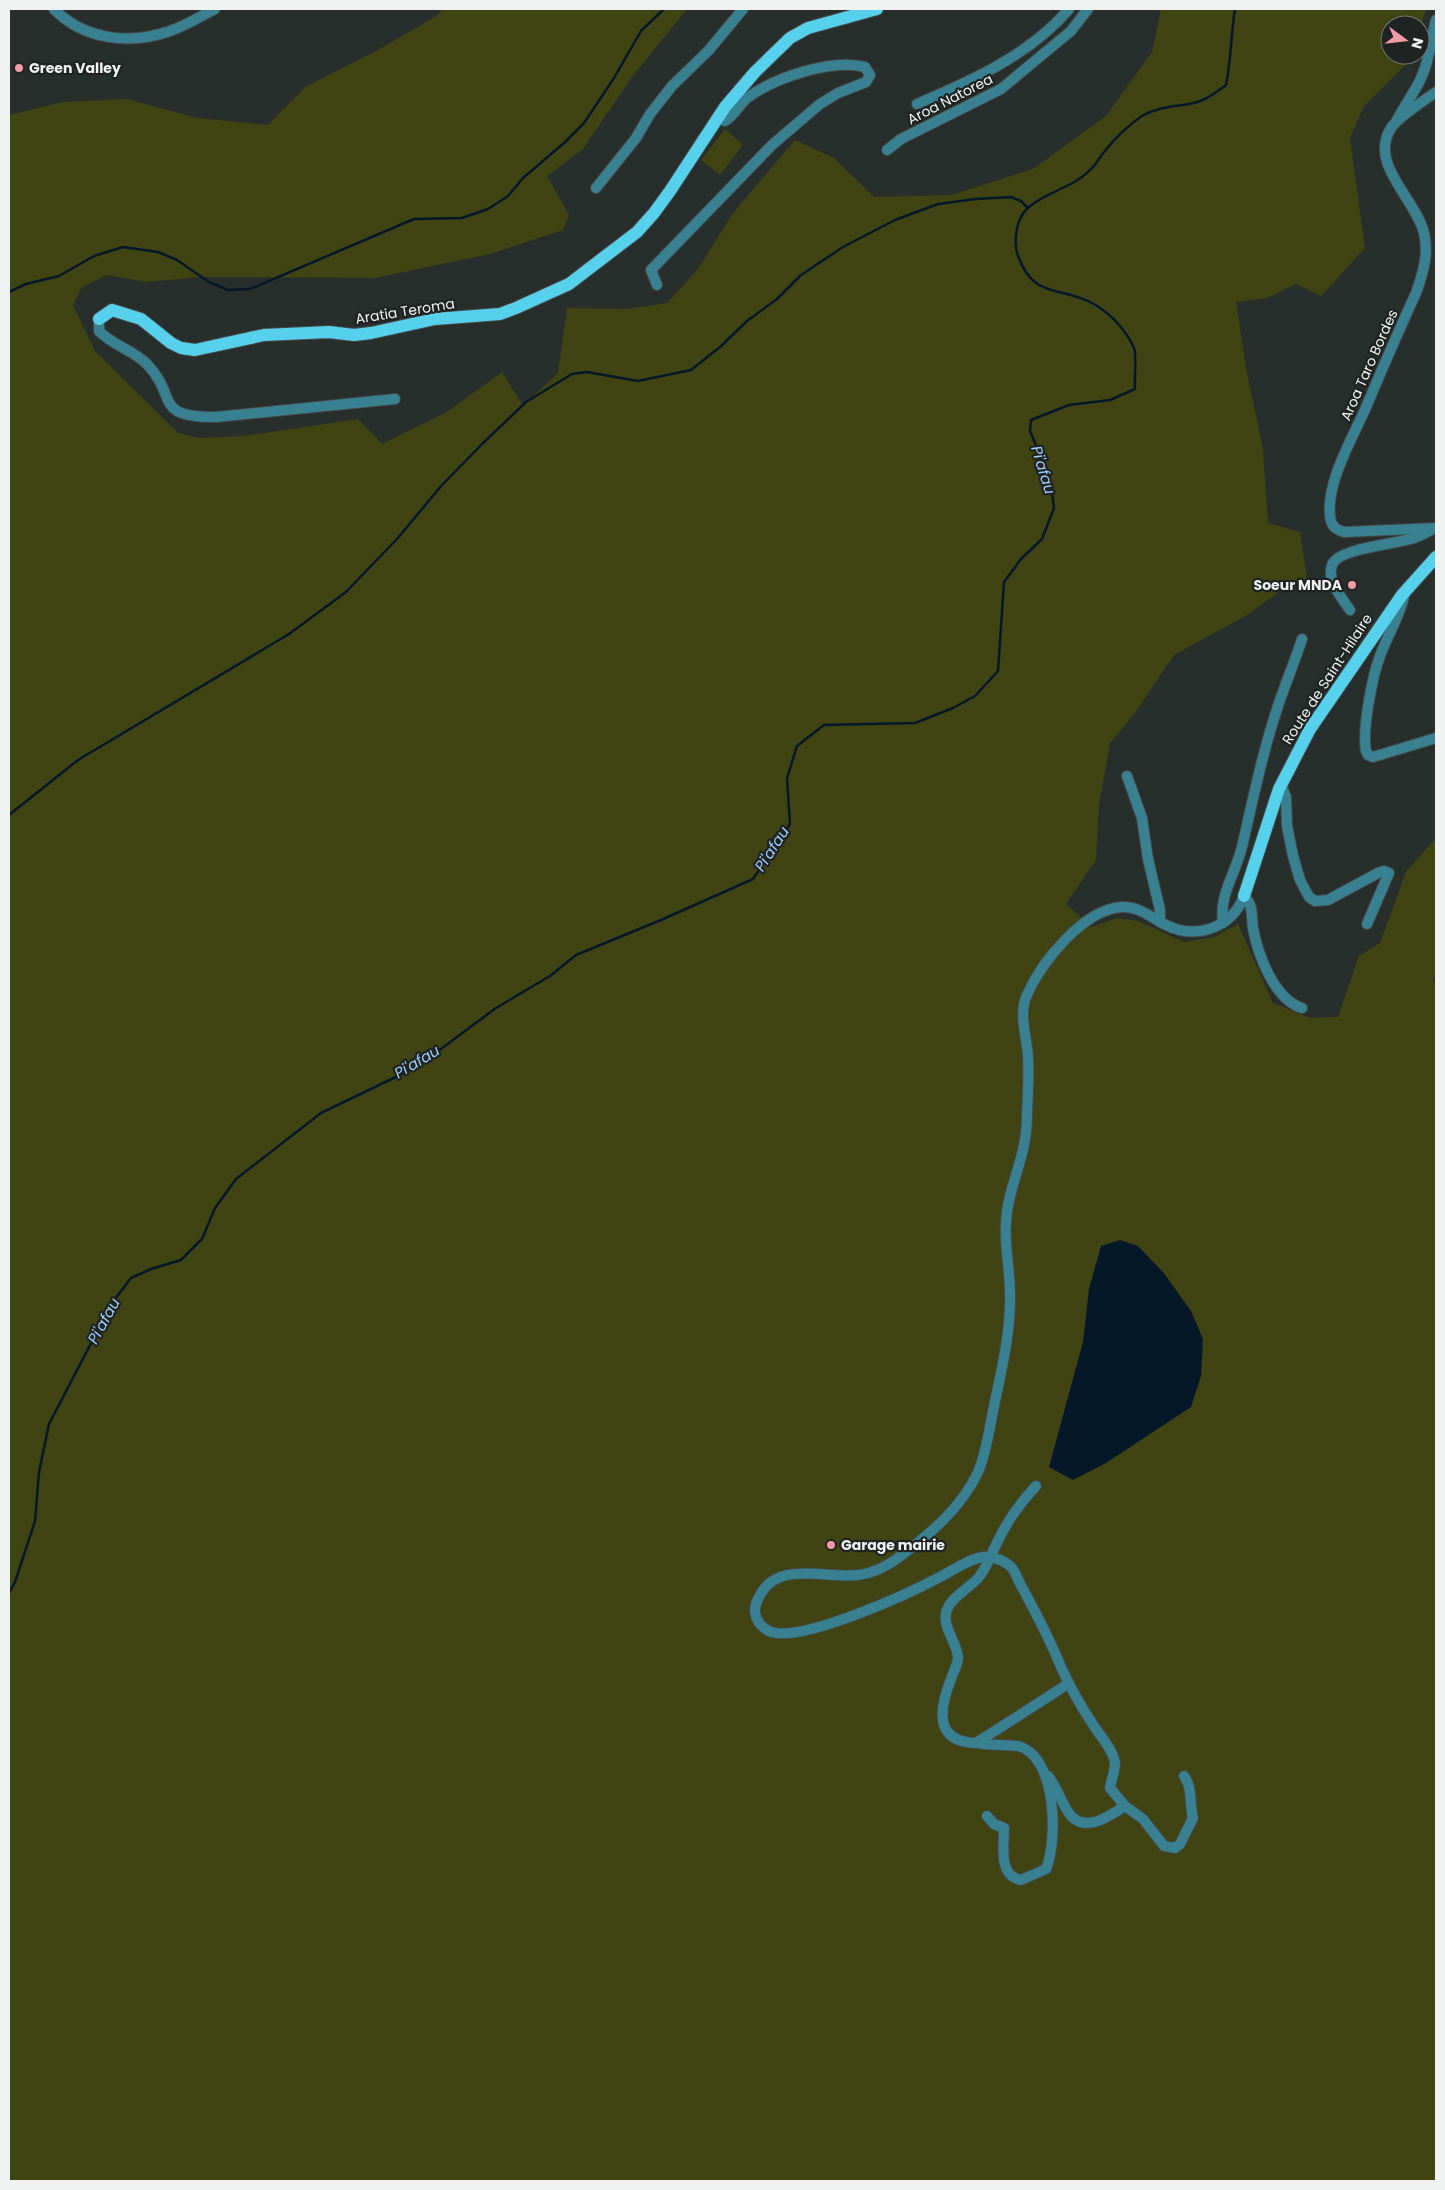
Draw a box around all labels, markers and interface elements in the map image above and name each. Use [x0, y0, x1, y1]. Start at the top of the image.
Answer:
north arrow [1380, 15, 1430, 65]
text: N [1407, 36, 1429, 51]
place label: Green Valley [29, 58, 121, 78]
marker: Green Valley [13, 62, 25, 74]
street label: Aroa Natorea [904, 69, 996, 129]
street label: Aratia Teroma [354, 293, 456, 329]
street label: Aroa Taro Bordes [1335, 306, 1403, 424]
water label: Pi'afau [1026, 443, 1061, 497]
place label: Soeur MNDA [1254, 575, 1343, 595]
marker: Soeur MNDA [1346, 579, 1358, 591]
street label: Route de Saint-Hilaire [1277, 610, 1377, 748]
water label: Pi'afau [749, 822, 794, 875]
water label: Pi'afau [390, 1040, 444, 1083]
water label: Pi'afau [82, 1294, 125, 1348]
place label: Garage mairie [841, 1535, 945, 1555]
marker: Garage mairie [825, 1539, 837, 1551]

